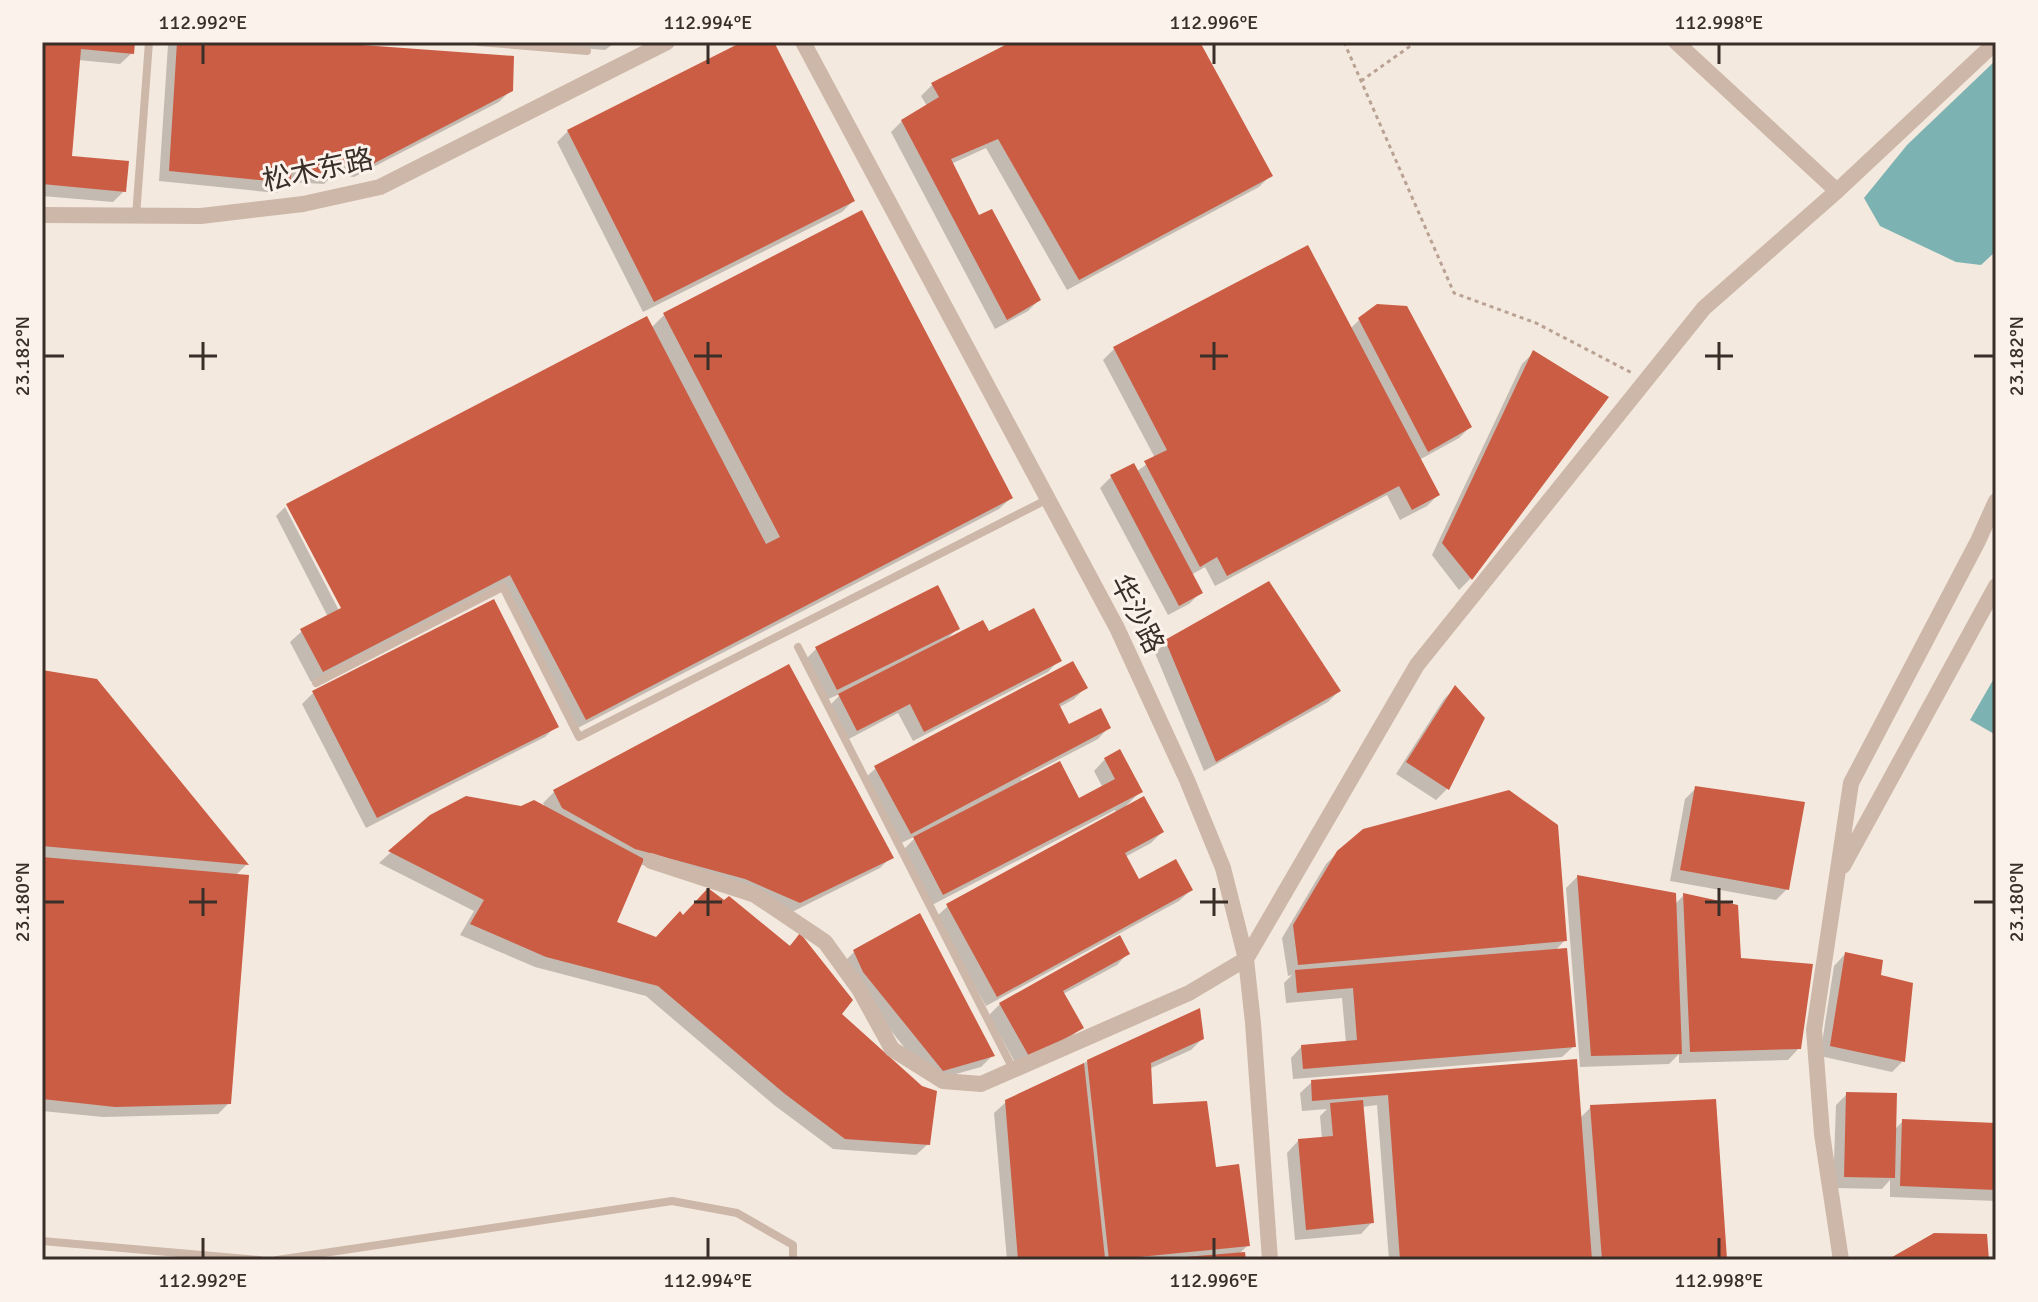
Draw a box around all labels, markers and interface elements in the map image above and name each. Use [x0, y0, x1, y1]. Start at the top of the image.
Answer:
text: 112.992°E [159, 10, 247, 35]
text: 112.994°E [664, 10, 752, 35]
text: 112.996°E [1170, 10, 1258, 35]
text: 112.998°E [1675, 10, 1763, 35]
street label: 松木东路 [260, 142, 376, 198]
text: 23.182°N [10, 316, 35, 396]
text: 23.182°N [2004, 316, 2029, 396]
street label: 华沙路 [1103, 569, 1171, 659]
text: 23.180°N [10, 862, 35, 942]
text: 23.180°N [2004, 862, 2029, 942]
text: 112.992°E [159, 1268, 247, 1293]
text: 112.994°E [664, 1268, 752, 1293]
text: 112.996°E [1170, 1268, 1258, 1293]
text: 112.998°E [1675, 1268, 1763, 1293]

